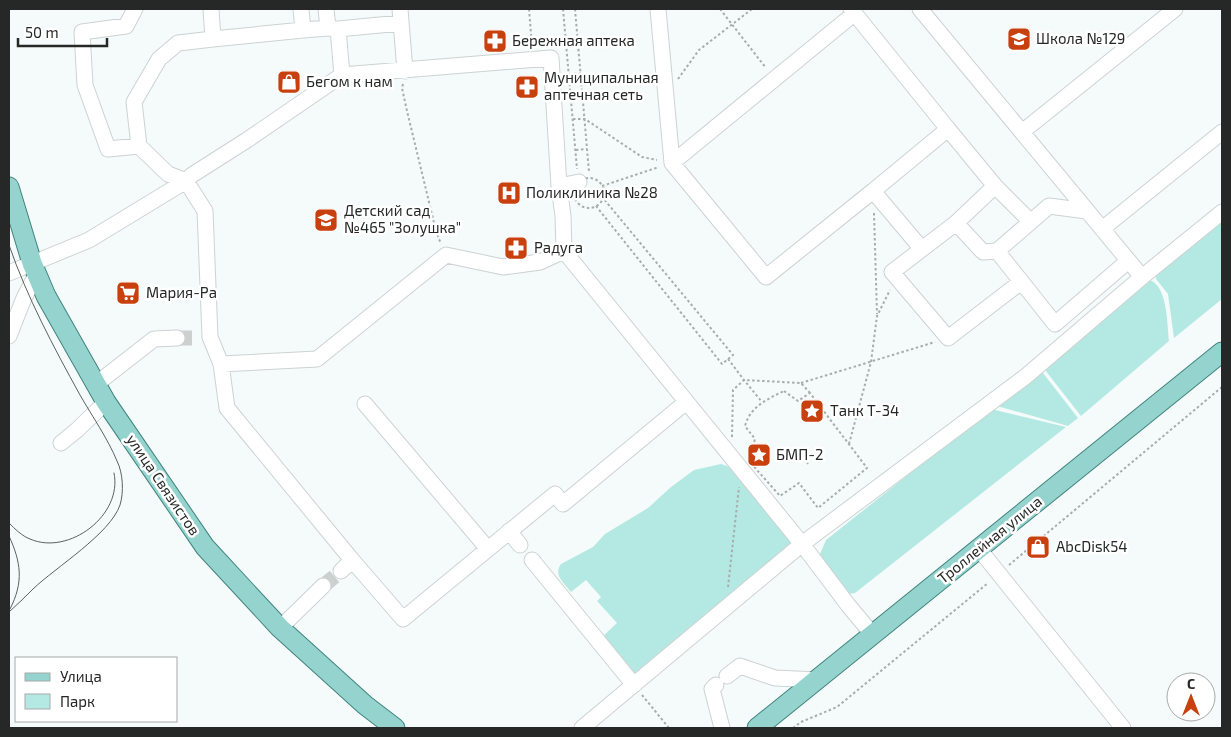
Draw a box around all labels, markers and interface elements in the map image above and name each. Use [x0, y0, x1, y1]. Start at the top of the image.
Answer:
scale bar [18, 15, 106, 47]
text: 50 m [25, 23, 59, 41]
school or university icon: Школа №129 [1006, 26, 1032, 52]
pharmacy icon: Бережная аптека [482, 28, 508, 54]
place label: Школа №129 [1036, 29, 1125, 47]
place label: Бережная аптека [512, 31, 635, 49]
place label: Муниципальная аптечная сеть [544, 68, 659, 103]
shop icon: Бегом к нам [276, 69, 302, 95]
place label: Бегом к нам [306, 72, 393, 90]
pharmacy icon: Муниципальная аптечная сеть [514, 74, 540, 100]
hospital icon: Поликлиника №28 [496, 180, 522, 206]
place label: Поликлиника №28 [526, 183, 658, 201]
place label: Детский сад №465 "Золушка" [344, 201, 461, 237]
school or university icon: Детский сад №465 "Золушка" [313, 207, 339, 233]
pharmacy icon: Радуга [503, 235, 529, 261]
place label: Радуга [534, 238, 583, 257]
supermarket icon: Мария-Ра [115, 280, 141, 306]
place label: Мария-Ра [146, 283, 217, 301]
place icon: Танк Т-34 [799, 398, 825, 424]
place label: Танк Т-34 [830, 401, 899, 419]
street label: улица Связистов [123, 431, 204, 539]
place icon: БМП-2 [746, 442, 772, 468]
place label: БМП-2 [776, 445, 823, 463]
street label: Троллейная улица [934, 492, 1046, 588]
shop icon: AbcDisk54 [1025, 534, 1051, 560]
place label: AbcDisk54 [1056, 537, 1127, 555]
legend [15, 657, 178, 722]
text: Улица [60, 667, 102, 685]
north arrow [1166, 672, 1216, 722]
text: С [1187, 675, 1195, 692]
text: Парк [60, 692, 95, 710]

